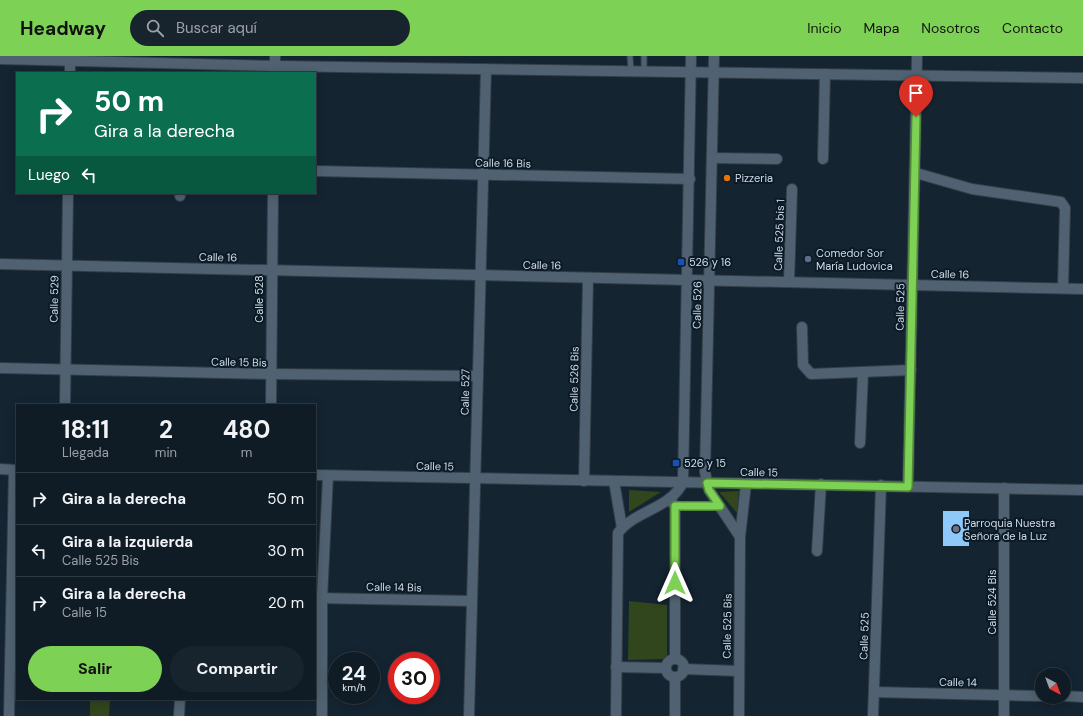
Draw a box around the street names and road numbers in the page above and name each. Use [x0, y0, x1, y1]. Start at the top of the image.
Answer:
street label: Calle 16 Bis [475, 156, 531, 170]
street label: Calle 525 bis 1 [771, 199, 787, 271]
street label: Calle 16 [199, 250, 237, 264]
street label: Calle 16 [523, 258, 561, 272]
street label: Calle 16 [931, 267, 969, 281]
street label: Calle 529 [47, 275, 61, 323]
street label: Calle 528 [252, 275, 266, 323]
street label: Calle 526 [690, 281, 704, 329]
street label: Calle 525 [893, 283, 907, 331]
street label: Calle 526 Bis [566, 346, 582, 412]
street label: Calle 15 Bis [211, 355, 267, 369]
street label: Calle 527 [458, 369, 472, 415]
street label: Calle 15 [416, 459, 454, 473]
street label: Calle 15 [740, 465, 778, 479]
street label: Calle 524 Bis [985, 569, 999, 635]
street label: Calle 14 Bis [366, 580, 422, 594]
street label: Calle 525 Bis [719, 593, 735, 659]
street label: Calle 525 [856, 612, 872, 660]
street label: Calle 14 [939, 675, 977, 689]

